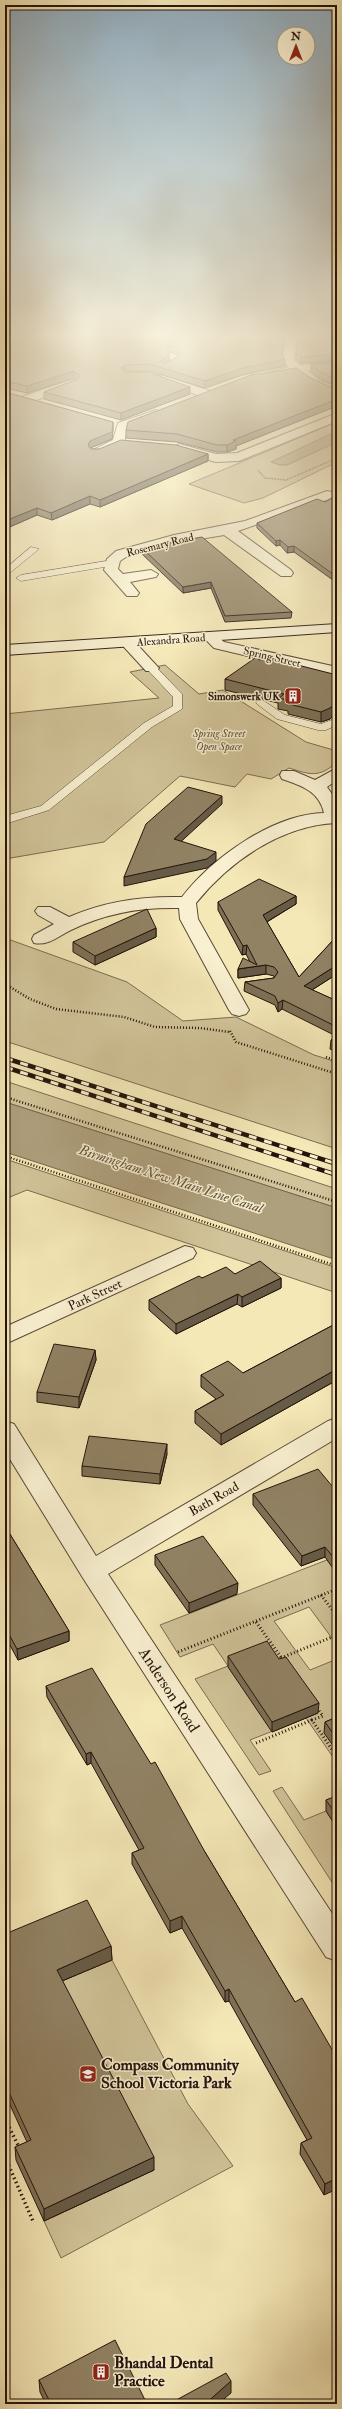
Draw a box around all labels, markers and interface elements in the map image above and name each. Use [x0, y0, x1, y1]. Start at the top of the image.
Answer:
north arrow [276, 26, 316, 66]
text: N [290, 30, 302, 43]
street label: Rosemary Road [125, 530, 196, 561]
street label: Alexandra Road [135, 631, 206, 649]
street label: Spring Street [242, 644, 302, 671]
building icon: Simonswerk UK [283, 686, 303, 706]
place label: Simonswerk UK [208, 690, 281, 703]
park label: Spring Street Open Space [192, 727, 246, 753]
water label: Birmingham New Main Line Canal [76, 1141, 267, 1217]
street label: Park Street [65, 1276, 125, 1314]
street label: Bath Road [186, 1478, 242, 1520]
street label: Anderson Road [134, 1643, 204, 1736]
place label: Compass Community School Victoria Park [101, 2055, 240, 2093]
school or university icon: Compass Community School Victoria Park [78, 2064, 98, 2084]
place label: Bhandal Dental Practice [114, 2353, 214, 2391]
building icon: Bhandal Dental Practice [91, 2362, 111, 2382]

